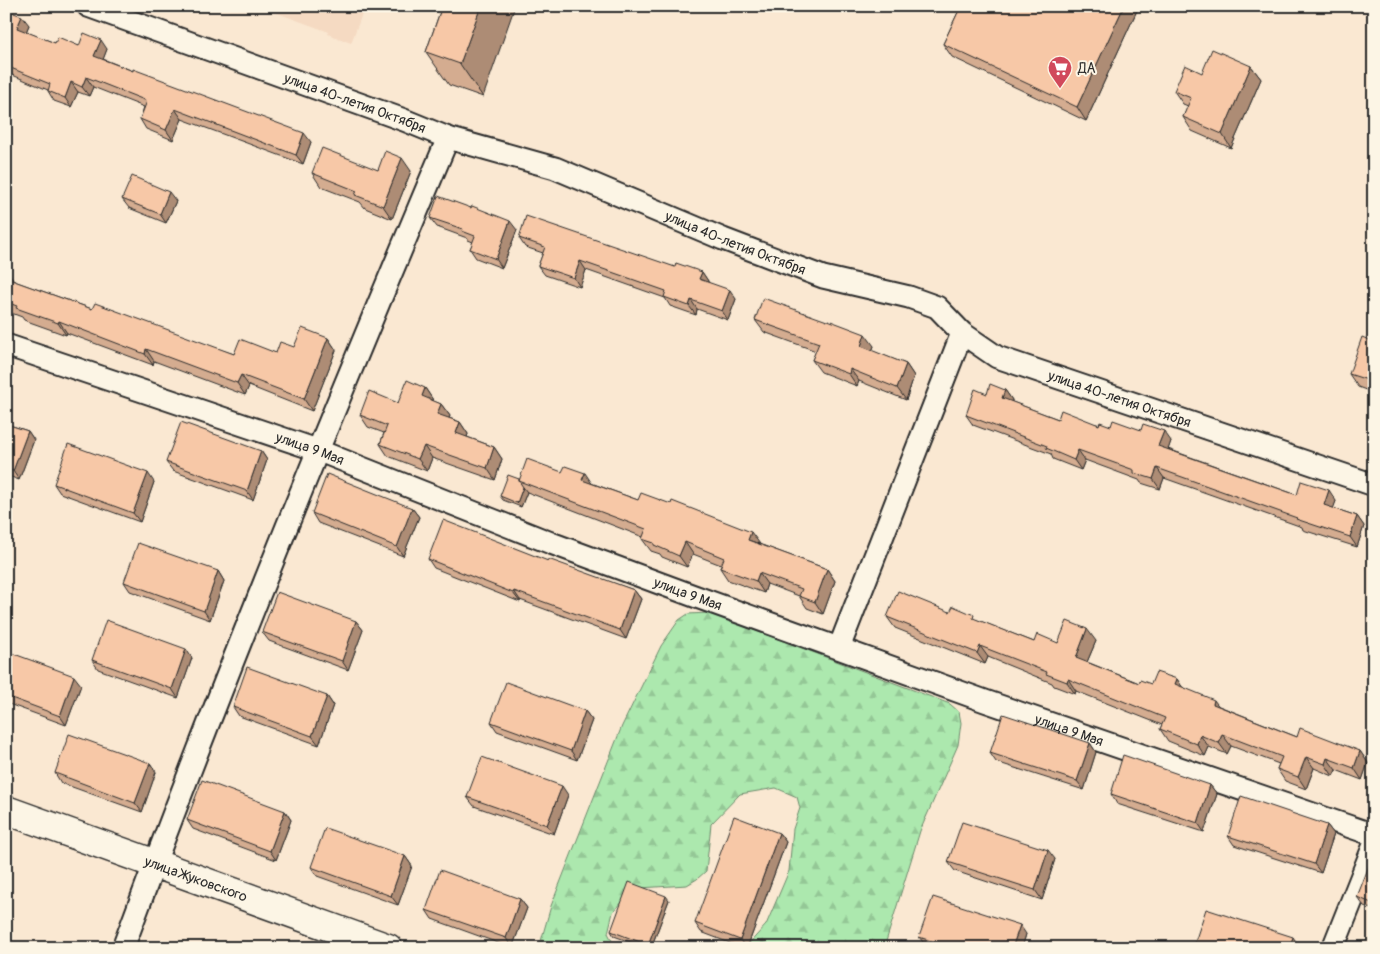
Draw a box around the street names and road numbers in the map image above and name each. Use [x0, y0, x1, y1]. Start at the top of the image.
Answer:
street label: улица 40-летия Октября [281, 69, 428, 137]
street label: улица 40-летия Октября [662, 207, 808, 279]
street label: улица 40-летия Октября [1045, 367, 1193, 431]
street label: улица 9 Мая [272, 428, 346, 469]
street label: улица 9 Мая [650, 573, 724, 614]
street label: улица 9 Мая [1032, 710, 1106, 750]
street label: улица Жуковского [141, 852, 250, 906]

